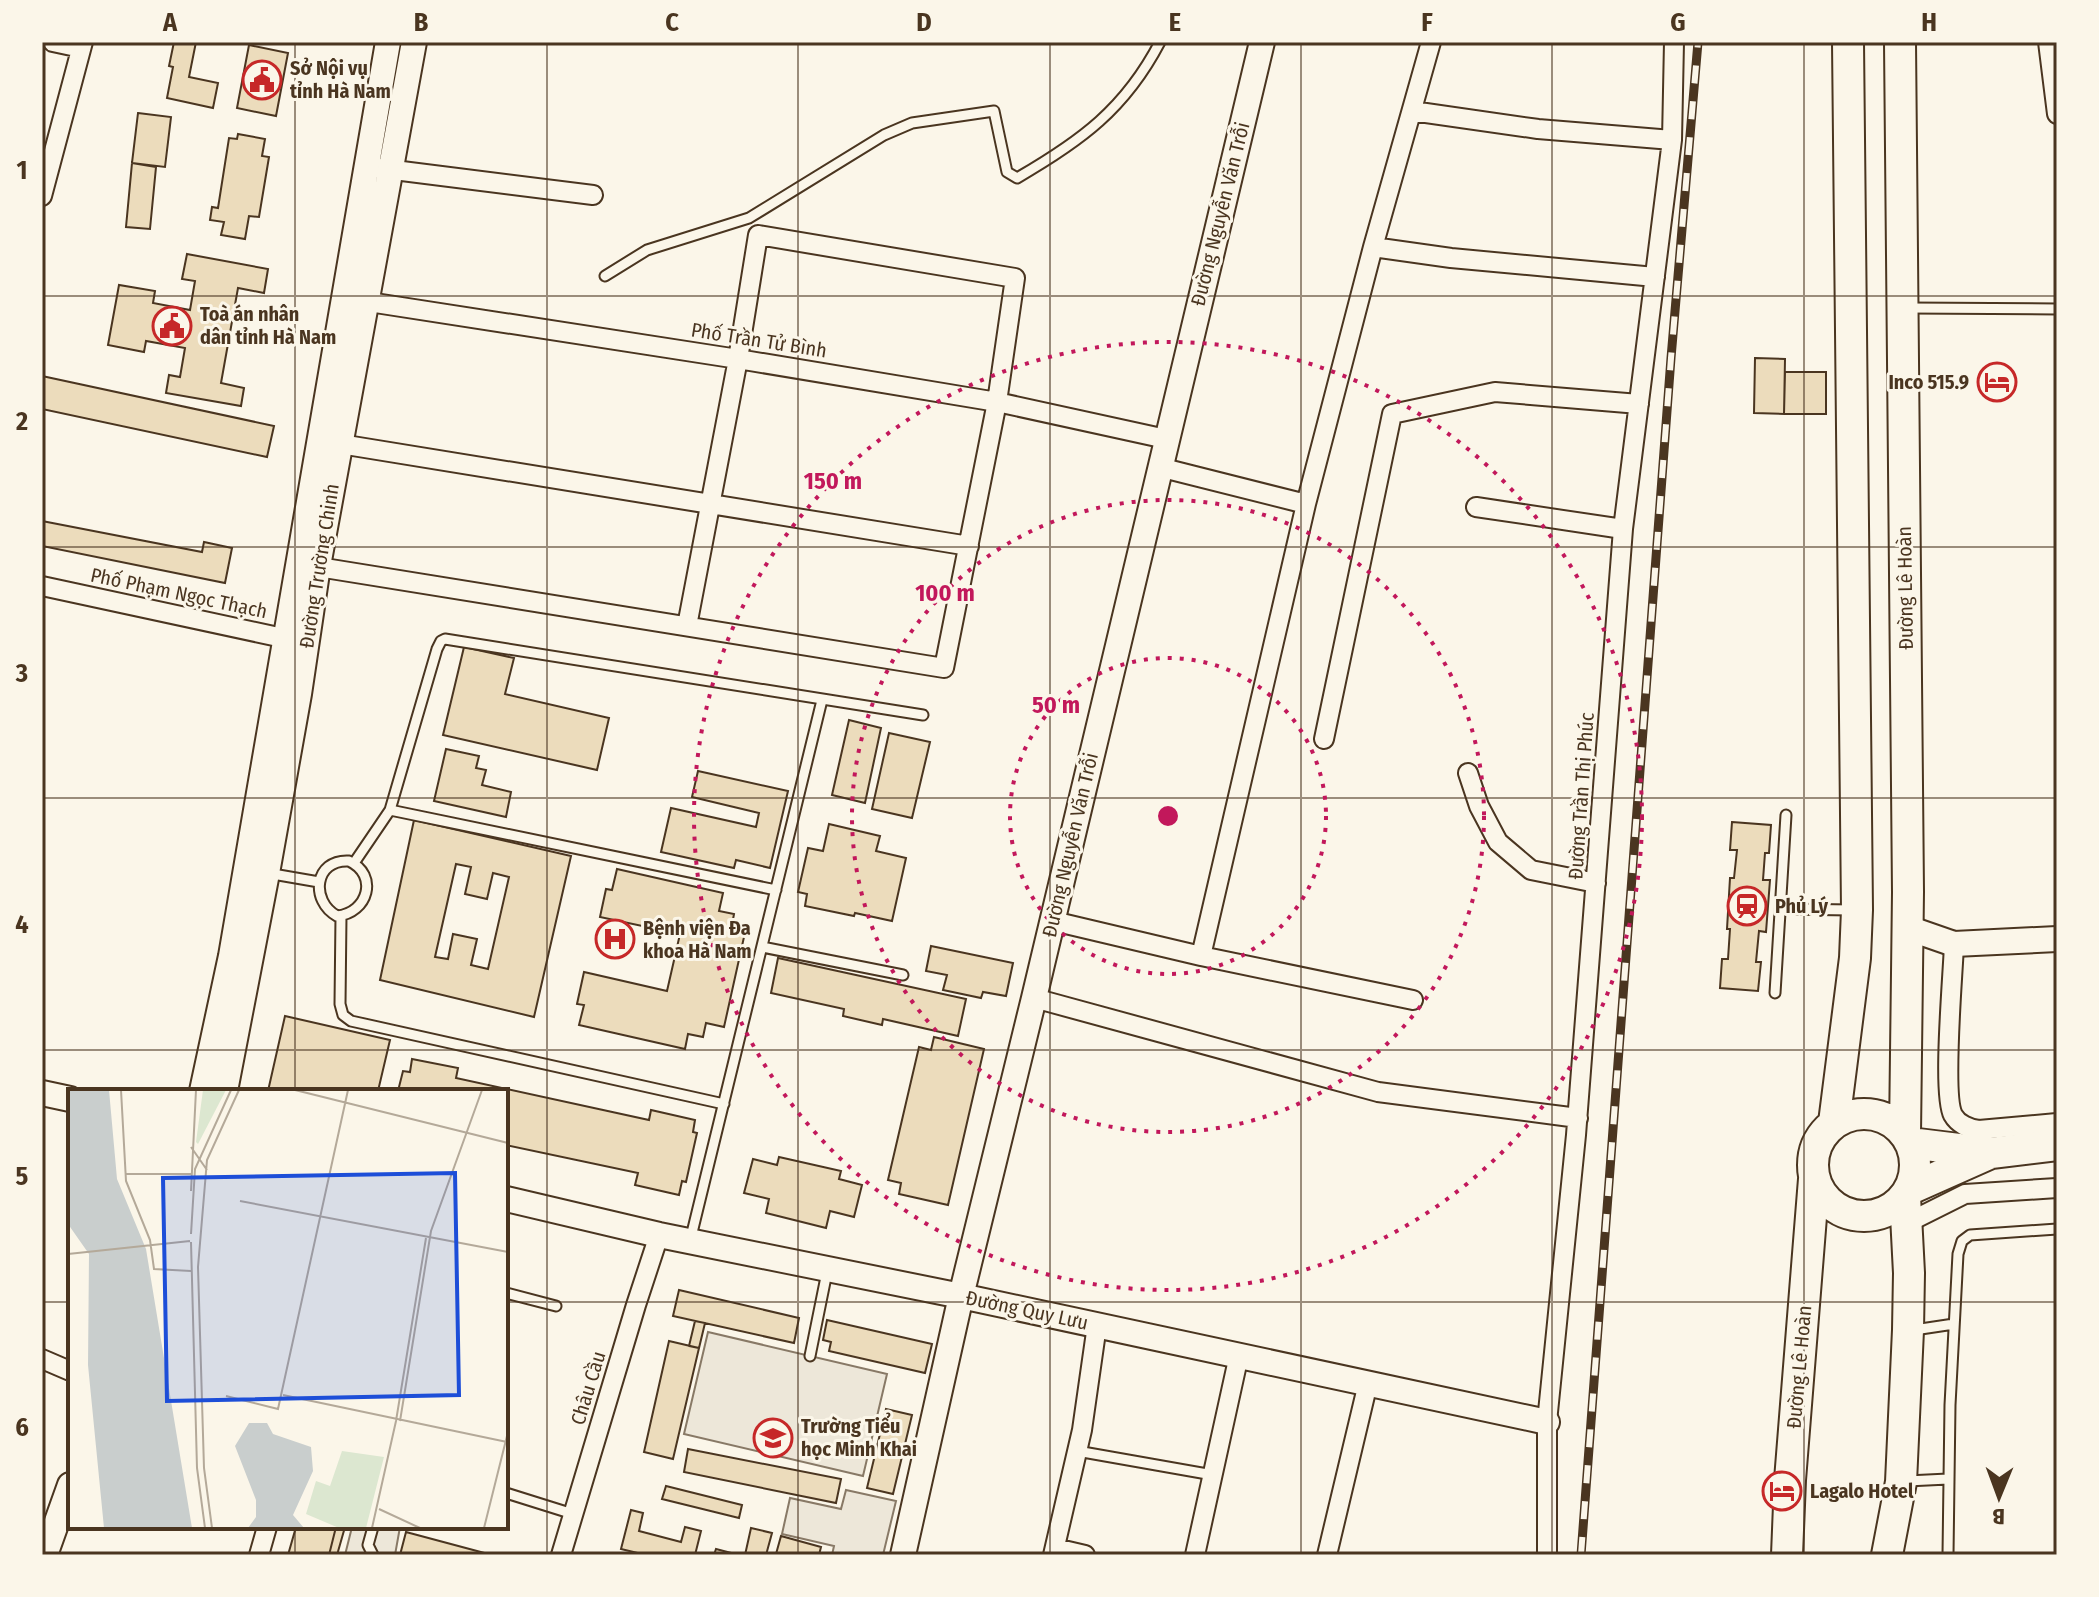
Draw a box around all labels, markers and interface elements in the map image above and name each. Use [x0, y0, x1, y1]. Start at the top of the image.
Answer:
text: A [162, 7, 178, 38]
text: B [414, 7, 429, 38]
text: C [665, 7, 679, 38]
text: D [916, 7, 932, 38]
text: E [1169, 7, 1181, 38]
text: F [1421, 7, 1433, 38]
text: G [1670, 7, 1686, 38]
text: H [1921, 7, 1937, 38]
place label: Sở Nội vụ tỉnh Hà Nam [290, 56, 391, 103]
public building icon: Sở Nội vụ tỉnh Hà Nam [241, 59, 283, 101]
street label: Đường Nguyễn Văn Trỗi [1186, 119, 1254, 309]
text: 1 [17, 155, 28, 186]
place label: Toà án nhân dân tỉnh Hà Nam [200, 302, 336, 349]
public building icon: Toà án nhân dân tỉnh Hà Nam [151, 305, 193, 347]
street label: Phố Trần Tử Bình [689, 317, 829, 363]
hotel icon: Inco 515.9 [1976, 361, 2018, 403]
place label: Inco 515.9 [1888, 370, 1969, 394]
text: 2 [15, 406, 28, 437]
text: 150 m [804, 467, 862, 495]
street label: Đường Trường Chinh [294, 482, 344, 650]
street label: Đường Lê Hoàn [1892, 526, 1918, 650]
street label: Phố Phạm Ngọc Thạch [88, 563, 270, 623]
text: 100 m [915, 579, 975, 607]
text: 3 [15, 658, 28, 689]
text: 50 m [1032, 691, 1080, 719]
street label: Đường Trần Thị Phúc [1563, 711, 1599, 880]
street label: Đường Nguyễn Văn Trỗi [1037, 750, 1103, 940]
centre of rings [1154, 802, 1182, 830]
station icon: Phủ Lý [1726, 885, 1768, 927]
place label: Phủ Lý [1775, 894, 1828, 918]
text: 4 [15, 909, 29, 940]
place label: Bệnh viện Đa khoa Hà Nam [643, 916, 752, 963]
hospital icon: Bệnh viện Đa khoa Hà Nam [594, 918, 636, 960]
inset map [68, 1089, 508, 1529]
text: 5 [16, 1161, 29, 1192]
street label: Đường Quy Lưu [964, 1285, 1090, 1335]
street label: Đường Lê Hoàn [1782, 1304, 1816, 1430]
street label: Châu Cầu [565, 1348, 611, 1428]
text: 6 [15, 1412, 29, 1443]
place label: Trường Tiểu học Minh Khai [801, 1412, 917, 1461]
school or university icon: Trường Tiểu học Minh Khai [752, 1417, 794, 1459]
north arrow [1959, 1457, 2039, 1537]
hotel icon: Lagalo Hotel [1761, 1470, 1803, 1512]
place label: Lagalo Hotel [1810, 1479, 1914, 1503]
text: B [1992, 1503, 2005, 1530]

